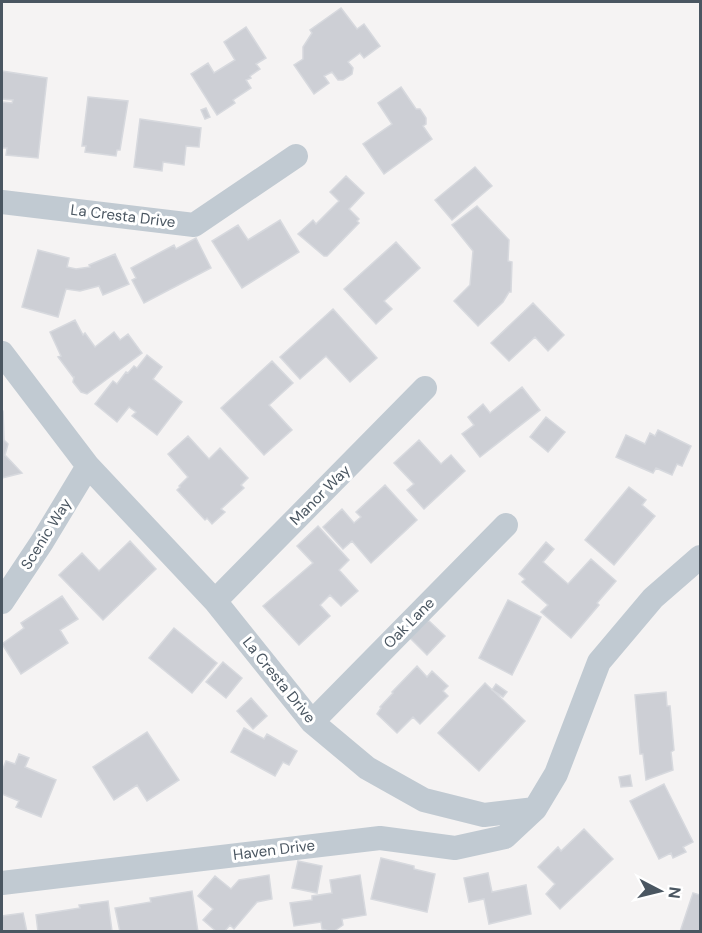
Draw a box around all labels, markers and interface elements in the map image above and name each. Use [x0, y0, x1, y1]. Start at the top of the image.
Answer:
street label: La Cresta Drive [69, 200, 177, 232]
street label: Manor Way [285, 460, 355, 530]
street label: Scenic Way [16, 494, 76, 573]
street label: Oak Lane [379, 593, 439, 653]
street label: La Cresta Drive [238, 633, 320, 727]
street label: Haven Drive [232, 835, 316, 865]
north arrow [630, 861, 690, 921]
text: N [663, 886, 686, 900]

